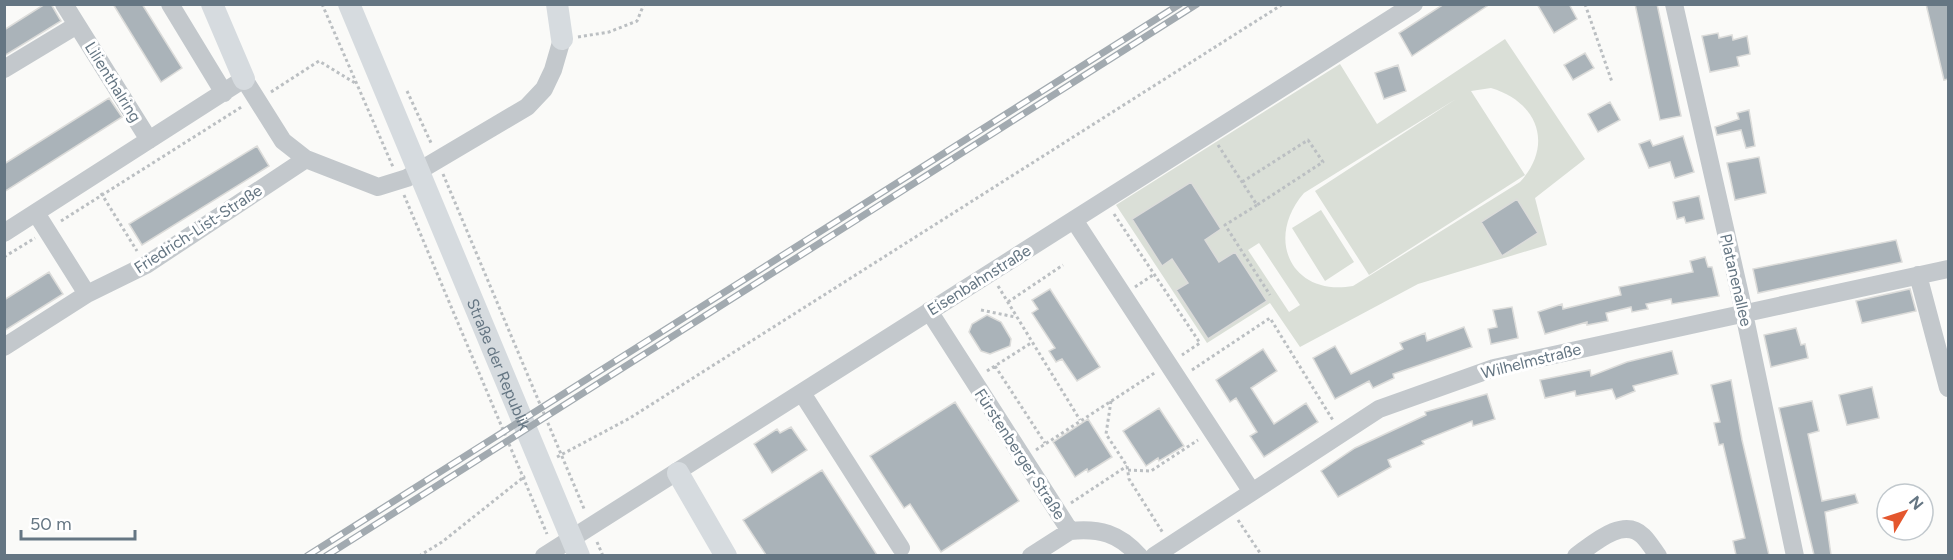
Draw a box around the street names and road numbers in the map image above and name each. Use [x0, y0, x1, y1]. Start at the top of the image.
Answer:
street label: Lilienthalring [81, 38, 145, 126]
street label: Friedrich-List-Straße [131, 180, 266, 277]
street label: Platanenallee [1716, 232, 1756, 328]
street label: Eisenbahnstraße [924, 240, 1035, 319]
street label: Straße der Republik [463, 296, 535, 433]
street label: Wilhelmstraße [1479, 339, 1583, 383]
street label: Fürstenberger Straße [971, 385, 1070, 523]

